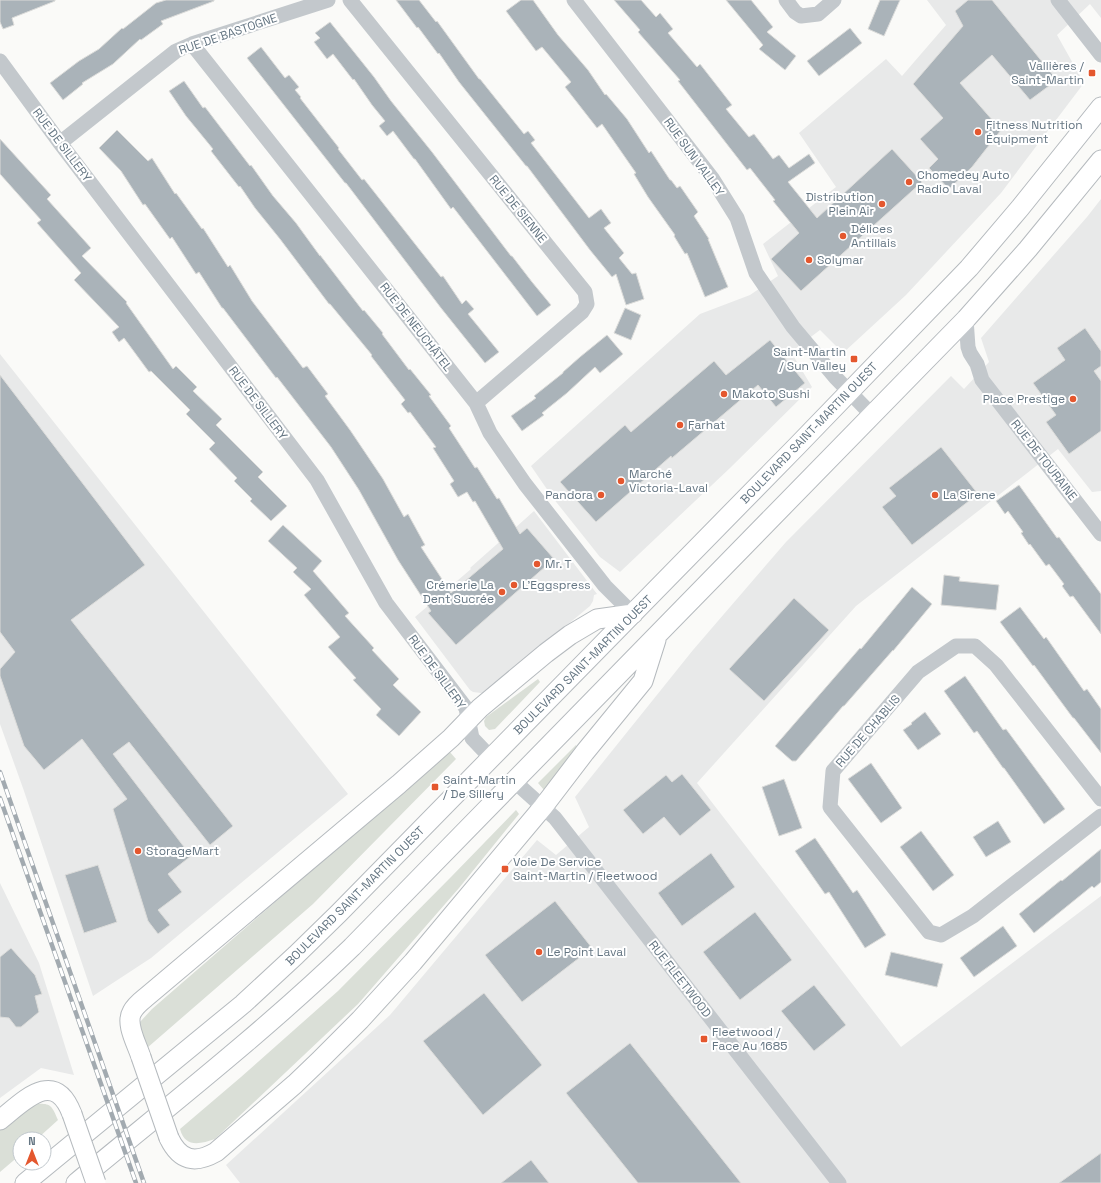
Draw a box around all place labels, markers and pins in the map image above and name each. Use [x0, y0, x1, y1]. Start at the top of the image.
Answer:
place label: Vallières / Saint-Martin [1011, 58, 1085, 88]
marker: Vallières / Saint-Martin [1087, 68, 1097, 78]
place label: Fitness Nutrition Équipment [986, 117, 1083, 147]
marker: Fitness Nutrition Équipment [973, 127, 983, 137]
place label: Chomedey Auto Radio Laval [917, 167, 1010, 197]
marker: Chomedey Auto Radio Laval [904, 177, 914, 187]
place label: Distribution Plein Air [806, 189, 874, 219]
marker: Distribution Plein Air [877, 199, 887, 209]
place label: Délices Antillais [851, 221, 896, 251]
marker: Délices Antillais [838, 231, 848, 241]
place label: Solymar [817, 252, 864, 268]
marker: Solymar [804, 255, 814, 265]
place label: Saint-Martin / Sun Valley [773, 344, 846, 374]
marker: Saint-Martin / Sun Valley [849, 354, 859, 364]
place label: Makoto Sushi [732, 386, 810, 402]
marker: Makoto Sushi [719, 389, 729, 399]
place label: Place Prestige [983, 391, 1065, 407]
marker: Place Prestige [1068, 394, 1078, 404]
place label: Farhat [688, 417, 725, 433]
marker: Farhat [675, 420, 685, 430]
place label: Marché Victoria-Laval [629, 466, 708, 496]
marker: Marché Victoria-Laval [616, 476, 626, 486]
place label: Pandora [545, 487, 593, 503]
place label: La Sirene [943, 487, 996, 503]
marker: Pandora [596, 490, 606, 500]
marker: La Sirene [930, 490, 940, 500]
place label: Mr. T [545, 556, 572, 572]
marker: Mr. T [532, 559, 542, 569]
place label: Crémerie La Dent Sucrée [423, 577, 494, 607]
place label: L'Eggspress [522, 577, 591, 593]
marker: L'Eggspress [509, 580, 519, 590]
marker: Crémerie La Dent Sucrée [497, 587, 507, 597]
place label: Saint-Martin / De Sillery [443, 772, 516, 802]
marker: Saint-Martin / De Sillery [430, 782, 440, 792]
place label: StorageMart [146, 843, 219, 859]
marker: StorageMart [133, 846, 143, 856]
place label: Voie De Service Saint-Martin / Fleetwood [513, 854, 657, 884]
marker: Voie De Service Saint-Martin / Fleetwood [500, 864, 510, 874]
place label: Le Point Laval [547, 944, 626, 960]
marker: Le Point Laval [534, 947, 544, 957]
place label: Fleetwood / Face Au 1685 [712, 1024, 787, 1054]
marker: Fleetwood / Face Au 1685 [699, 1034, 709, 1044]

